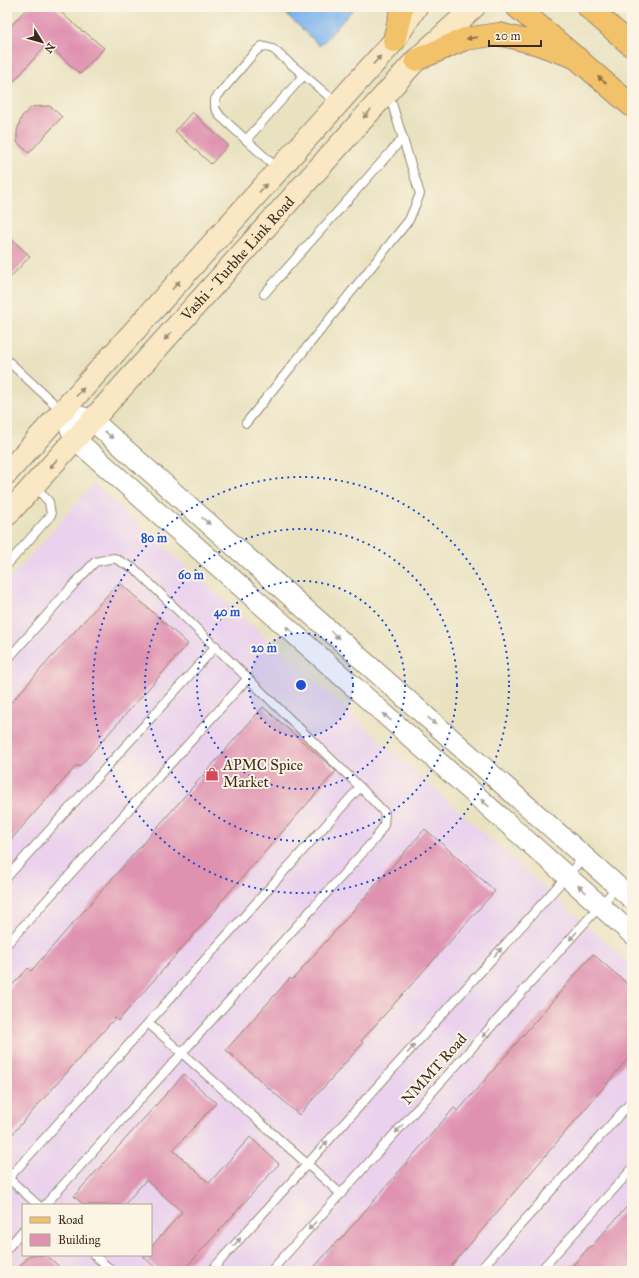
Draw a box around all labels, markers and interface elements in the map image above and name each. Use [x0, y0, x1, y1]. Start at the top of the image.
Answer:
north arrow [22, 22, 62, 62]
scale bar [489, 22, 541, 48]
text: 20 m [495, 29, 521, 43]
one-way arrow [466, 35, 478, 41]
text: N [41, 40, 58, 56]
one-way arrow [373, 55, 382, 65]
one-way arrow [597, 76, 608, 85]
one-way arrow [363, 109, 372, 119]
one-way arrow [258, 183, 267, 193]
street label: Vashi - Turbhe Link Road [177, 192, 298, 325]
one-way arrow [171, 280, 180, 290]
one-way arrow [164, 331, 173, 341]
one-way arrow [75, 387, 84, 397]
one-way arrow [104, 430, 114, 439]
one-way arrow [49, 458, 58, 469]
one-way arrow [201, 516, 211, 526]
text: 80 m [141, 531, 168, 545]
text: 60 m [178, 568, 205, 582]
text: 40 m [214, 605, 241, 620]
one-way arrow [285, 626, 295, 635]
one-way arrow [330, 631, 340, 640]
text: 20 m [251, 641, 278, 655]
centre of rings [294, 678, 308, 692]
one-way arrow [382, 712, 393, 721]
one-way arrow [427, 717, 437, 726]
place label: APMC Spice Market [222, 756, 303, 791]
shop icon: APMC Spice Market [204, 766, 220, 782]
one-way arrow [480, 799, 489, 808]
one-way arrow [577, 885, 587, 894]
one-way arrow [568, 931, 578, 941]
one-way arrow [493, 947, 503, 957]
one-way arrow [482, 1028, 491, 1037]
street label: NMMT Road [398, 1030, 471, 1108]
one-way arrow [406, 1044, 416, 1054]
one-way arrow [394, 1124, 404, 1134]
one-way arrow [319, 1141, 328, 1150]
legend [22, 1204, 152, 1256]
text: Road [58, 1213, 84, 1227]
one-way arrow [307, 1221, 317, 1231]
text: Building [58, 1233, 101, 1248]
one-way arrow [233, 1237, 242, 1247]

